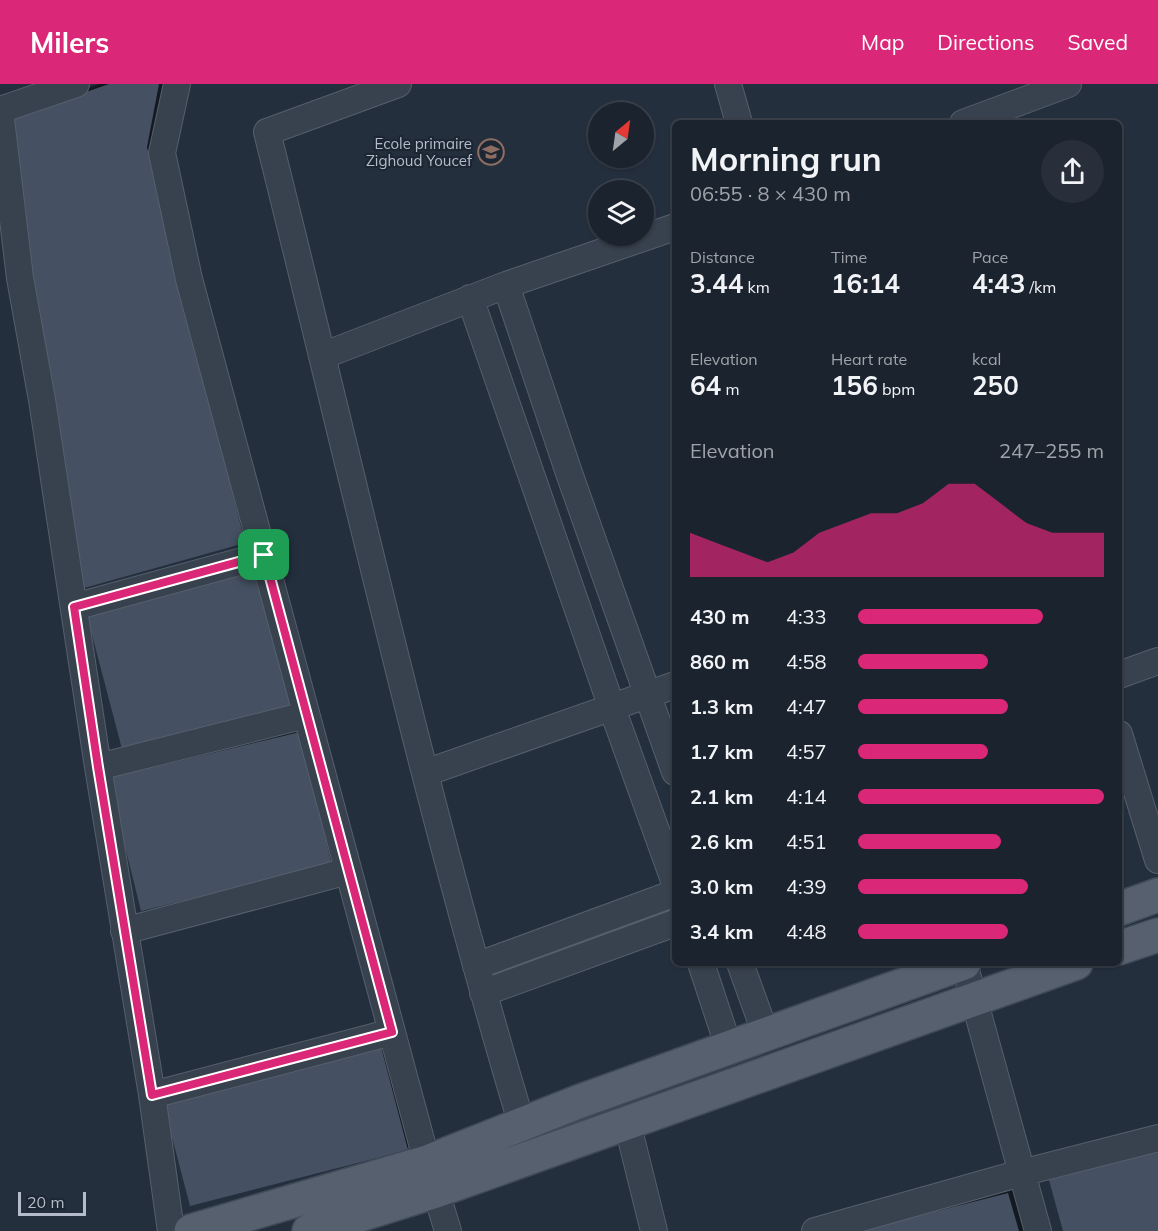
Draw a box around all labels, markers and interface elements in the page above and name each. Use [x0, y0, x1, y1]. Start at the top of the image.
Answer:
text: Milers [30, 25, 109, 60]
text: Map [861, 29, 904, 55]
text: Directions [937, 29, 1034, 55]
text: Saved [1067, 29, 1128, 55]
north arrow [588, 102, 654, 168]
map controls [588, 102, 654, 246]
place label: Ecole primaire Zighoud Youcef [366, 134, 473, 170]
school or university icon: Ecole primaire Zighoud Youcef [476, 137, 506, 167]
text: Morning run [690, 138, 882, 179]
button: share [1041, 140, 1104, 203]
button: layers [588, 180, 654, 246]
text: 06:55 · 8 × 430 m [690, 181, 851, 206]
text: Distance [690, 247, 755, 267]
text: Time [831, 247, 867, 267]
text: Pace [972, 247, 1008, 267]
text: 3.44 [690, 267, 743, 300]
text: 16:14 [831, 267, 900, 300]
text: 4:43 [972, 267, 1025, 300]
text: km [743, 277, 770, 297]
text: /km [1025, 277, 1056, 297]
text: Elevation [690, 349, 758, 369]
text: Heart rate [831, 349, 907, 369]
text: kcal [972, 349, 1001, 369]
text: 64 [690, 369, 721, 402]
text: 156 [831, 369, 878, 402]
text: 250 [972, 369, 1019, 402]
text: m [721, 379, 739, 399]
text: bpm [878, 379, 915, 399]
text: Elevation [690, 438, 775, 463]
text: 247–255 m [999, 438, 1104, 463]
pin [238, 529, 289, 580]
icon: arrive [247, 538, 280, 571]
text: 430 m [690, 604, 749, 629]
text: 4:33 [786, 604, 827, 629]
text: 860 m [690, 649, 749, 674]
text: 4:58 [786, 649, 827, 674]
text: 1.3 km [690, 694, 753, 719]
text: 4:47 [786, 694, 827, 719]
text: 1.7 km [690, 739, 753, 764]
text: 4:57 [786, 739, 827, 764]
text: 2.1 km [690, 784, 753, 809]
text: 4:14 [786, 784, 827, 809]
text: 2.6 km [690, 829, 753, 854]
text: 4:51 [786, 829, 827, 854]
text: 3.0 km [690, 874, 753, 899]
text: 4:39 [786, 874, 827, 899]
text: 3.4 km [690, 919, 753, 944]
text: 4:48 [786, 919, 827, 944]
scale bar [18, 1189, 86, 1216]
text: 20 m [27, 1192, 64, 1212]

